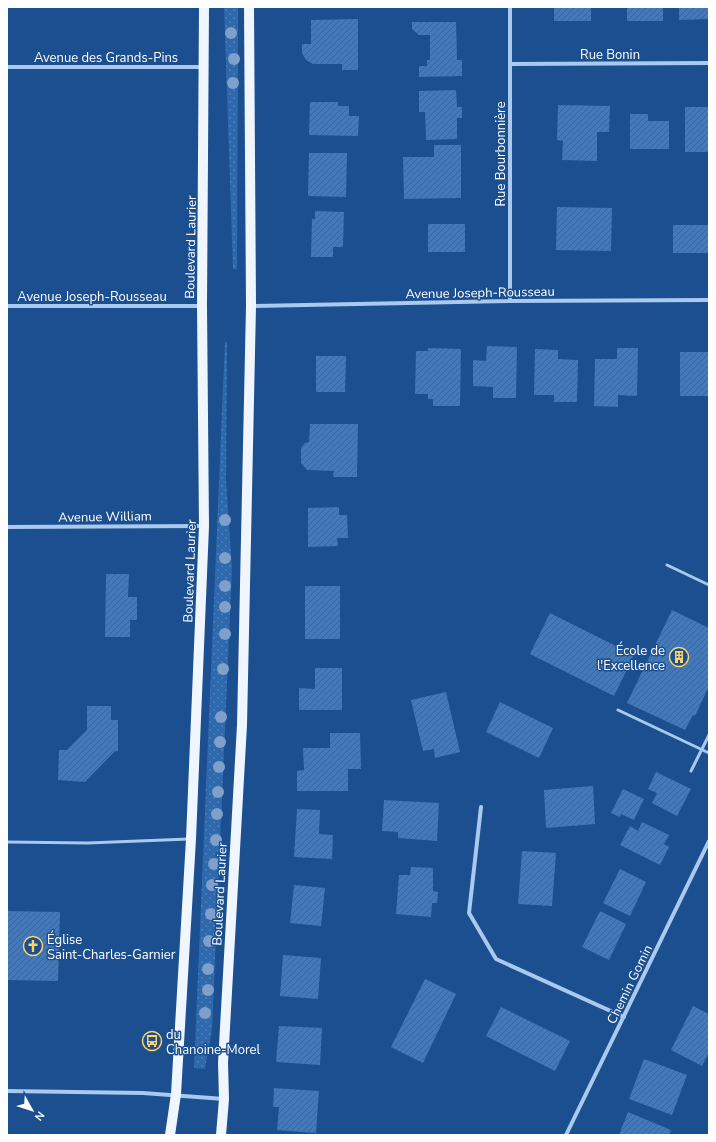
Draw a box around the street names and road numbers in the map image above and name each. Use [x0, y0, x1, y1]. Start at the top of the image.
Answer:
street label: Rue Bonin [580, 46, 640, 64]
street label: Avenue des Grands-Pins [34, 49, 178, 67]
street label: Rue Bourbonnière [492, 101, 510, 207]
street label: Boulevard Laurier [181, 195, 201, 299]
street label: Avenue Joseph-Rousseau [405, 283, 555, 303]
street label: Avenue Joseph-Rousseau [17, 288, 167, 306]
street label: Avenue William [58, 507, 152, 527]
street label: Boulevard Laurier [179, 519, 201, 623]
street label: Boulevard Laurier [208, 842, 232, 946]
street label: Chemin Gomin [603, 942, 657, 1027]

